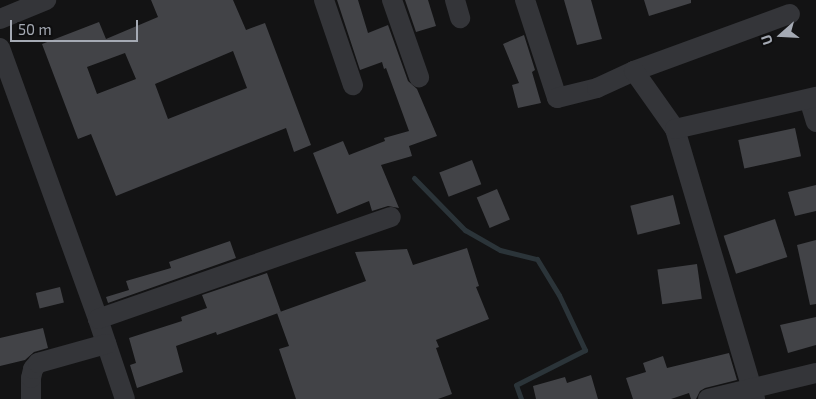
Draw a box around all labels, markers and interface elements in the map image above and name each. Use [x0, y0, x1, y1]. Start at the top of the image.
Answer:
scale bar [12, 10, 140, 42]
north arrow [756, 10, 806, 60]
text: 50 m [18, 20, 52, 38]
text: U [757, 33, 776, 47]

